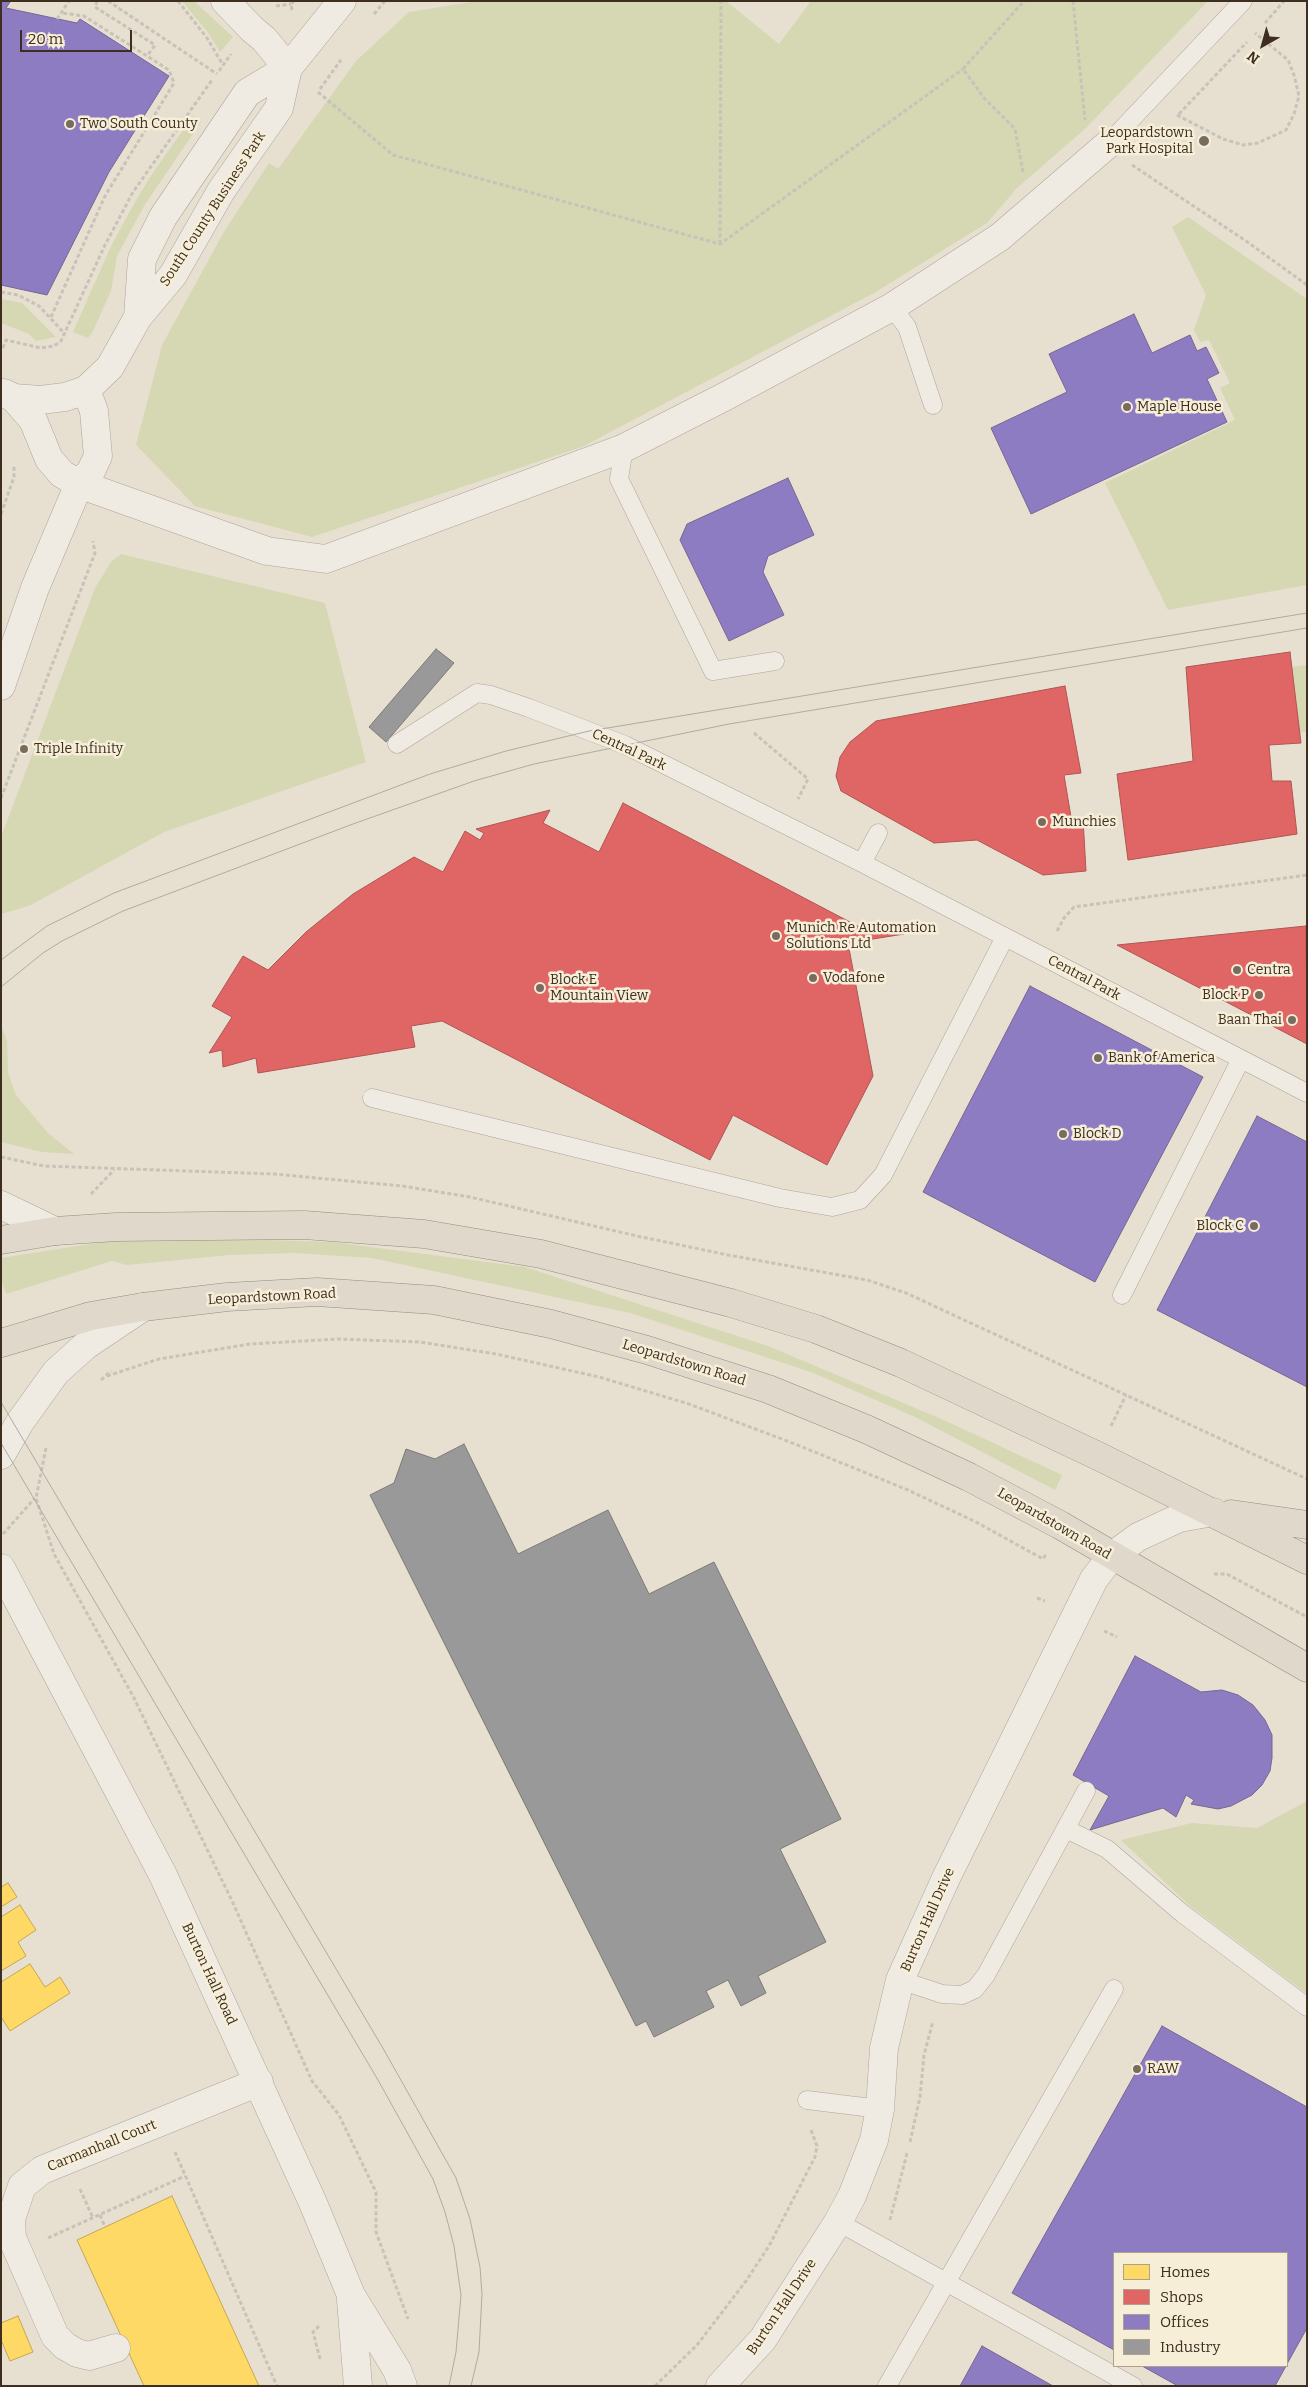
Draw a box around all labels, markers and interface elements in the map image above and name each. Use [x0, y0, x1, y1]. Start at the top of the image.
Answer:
scale bar [22, 20, 135, 52]
north arrow [1238, 20, 1288, 70]
text: 20 m [28, 30, 63, 48]
text: N [1244, 47, 1263, 67]
place label: Two South County [80, 116, 198, 132]
marker: Two South County [64, 118, 76, 130]
place label: Leopardstown Park Hospital [1100, 125, 1193, 158]
street label: South County Business Park [157, 128, 269, 290]
marker: Leopardstown Park Hospital [1197, 134, 1211, 148]
place label: Maple House [1137, 399, 1222, 415]
marker: Maple House [1121, 401, 1133, 413]
street label: Central Park [589, 725, 669, 775]
place label: Triple Infinity [34, 741, 123, 757]
marker: Triple Infinity [18, 743, 30, 755]
place label: Munchies [1052, 814, 1116, 830]
marker: Munchies [1036, 816, 1048, 828]
place label: Munich Re Automation Solutions Ltd [786, 920, 936, 952]
marker: Munich Re Automation Solutions Ltd [770, 930, 782, 942]
street label: Central Park [1045, 952, 1123, 1004]
place label: Centra [1247, 962, 1291, 978]
marker: Centra [1231, 964, 1243, 976]
place label: Vodafone [823, 970, 885, 986]
place label: Block E Mountain View [550, 972, 648, 1004]
marker: Vodafone [807, 972, 819, 984]
marker: Block E Mountain View [534, 982, 546, 994]
place label: Block P [1202, 987, 1249, 1003]
marker: Block P [1253, 989, 1265, 1001]
place label: Baan Thai [1218, 1012, 1282, 1028]
marker: Baan Thai [1286, 1014, 1298, 1026]
place label: Bank of America [1108, 1050, 1215, 1066]
marker: Bank of America [1092, 1052, 1104, 1064]
place label: Block D [1073, 1126, 1122, 1142]
marker: Block D [1057, 1128, 1069, 1140]
place label: Block C [1196, 1218, 1244, 1234]
marker: Block C [1248, 1220, 1260, 1232]
street label: Leopardstown Road [207, 1285, 337, 1309]
street label: Leopardstown Road [620, 1336, 748, 1390]
street label: Leopardstown Road [994, 1485, 1114, 1563]
street label: Burton Hall Drive [898, 1865, 958, 1975]
street label: Burton Hall Road [178, 1920, 240, 2028]
place label: RAW [1147, 2061, 1179, 2077]
marker: RAW [1131, 2063, 1143, 2075]
street label: Carmanhall Court [45, 2116, 159, 2176]
legend [1113, 2252, 1288, 2367]
street label: Burton Hall Drive [744, 2256, 820, 2358]
text: Homes [1160, 2263, 1210, 2281]
text: Shops [1160, 2288, 1203, 2306]
text: Offices [1160, 2313, 1209, 2331]
text: Industry [1160, 2338, 1220, 2356]

